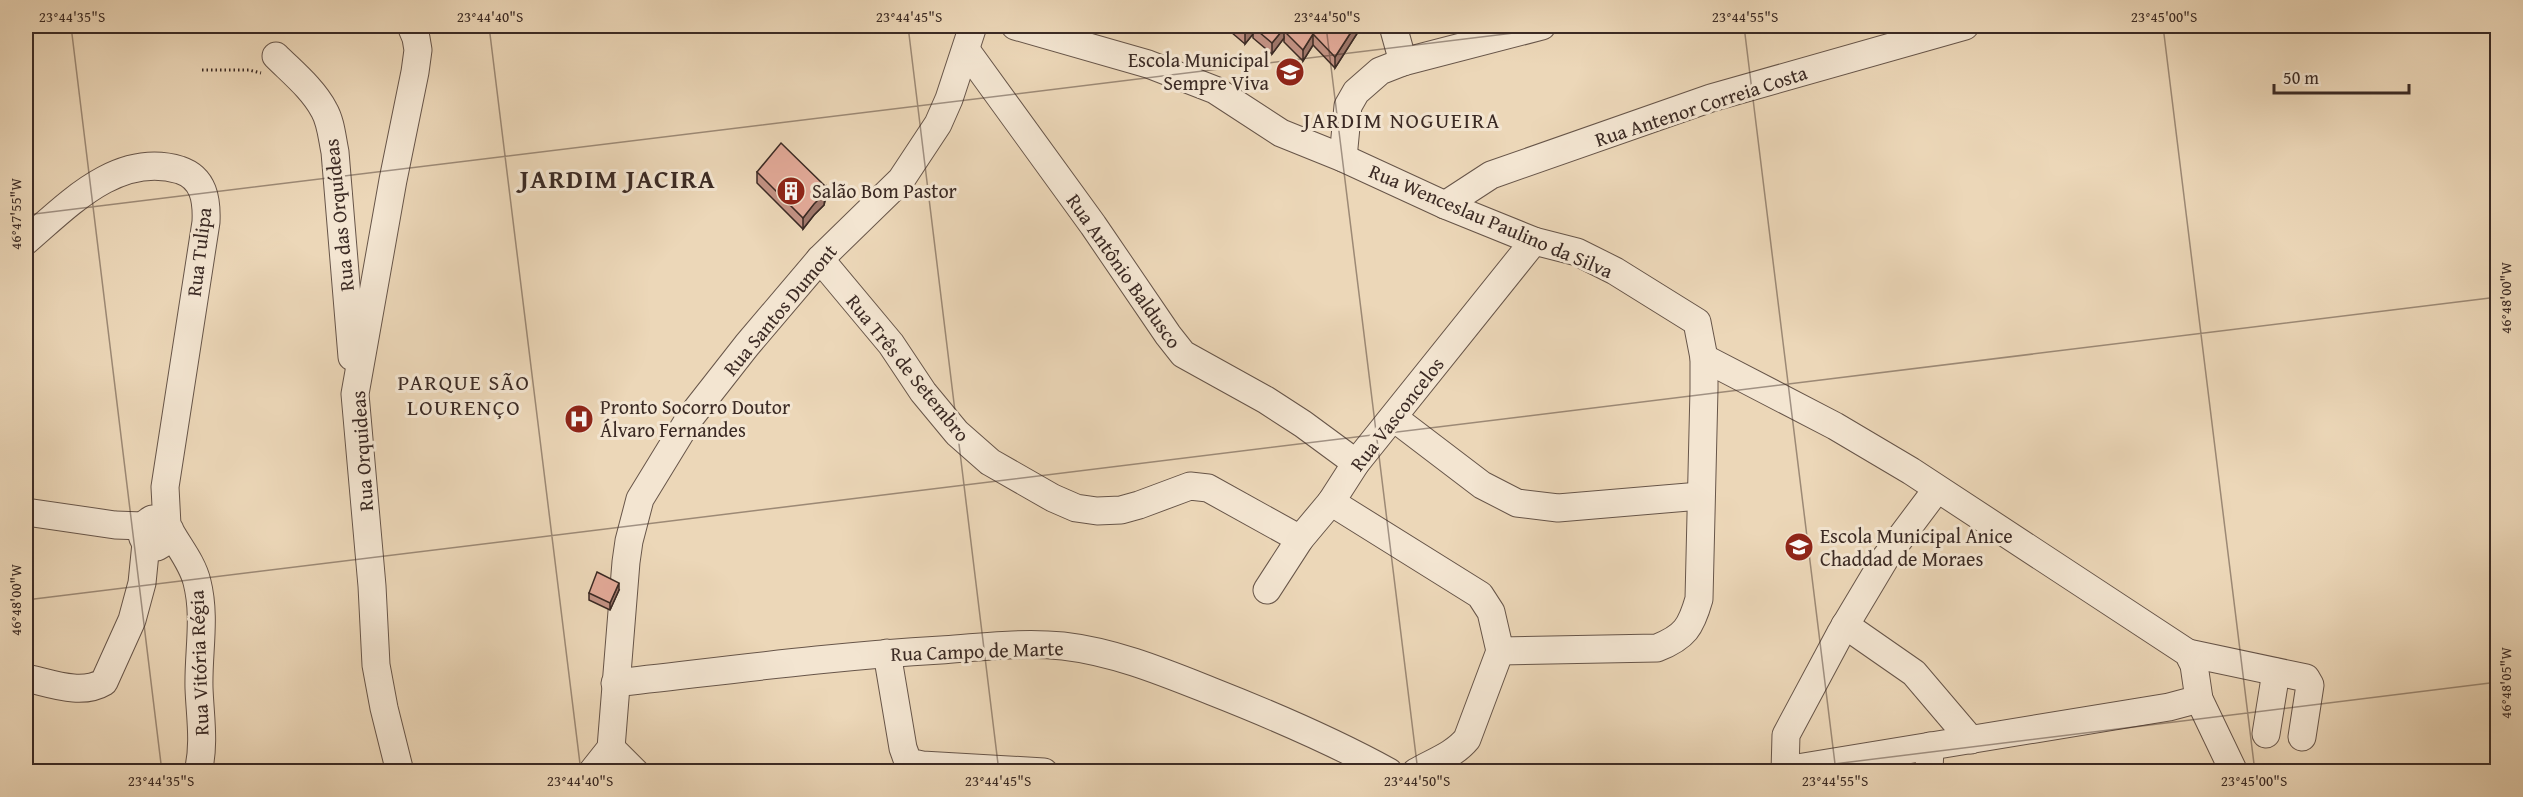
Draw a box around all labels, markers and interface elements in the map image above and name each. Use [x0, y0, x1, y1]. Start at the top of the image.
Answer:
text: 23°44'35"S [39, 6, 105, 27]
text: 23°44'40"S [457, 6, 523, 27]
text: 23°44'45"S [876, 6, 942, 27]
text: 23°44'50"S [1294, 6, 1360, 27]
text: 23°44'55"S [1712, 6, 1778, 27]
text: 23°45'00"S [2131, 6, 2197, 27]
place label: Escola Municipal Sempre Viva [1128, 45, 1270, 97]
school or university icon: Escola Municipal Sempre Viva [1274, 56, 1306, 88]
street label: Rua Antenor Correia Costa [1591, 57, 1811, 154]
scale bar [2274, 57, 2409, 95]
text: 50 m [2283, 64, 2319, 91]
district label: JARDIM NOGUEIRA [1300, 104, 1501, 136]
street label: Rua das Orquídeas [316, 137, 361, 293]
street label: Rua Wenceslau Paulino da Silva [1365, 156, 1618, 285]
district label: JARDIM JACIRA [516, 159, 716, 198]
building icon: Salão Bom Pastor [775, 175, 807, 207]
place label: Salão Bom Pastor [812, 176, 957, 205]
text: 46°47'55"W [5, 178, 26, 250]
street label: Rua Antônio Baldusco [1060, 187, 1189, 354]
street label: Rua Tulipa [179, 205, 218, 298]
street label: Rua Santos Dumont [716, 238, 843, 382]
text: 46°48'00"W [2495, 262, 2516, 334]
street label: Rua Três de Setembro [840, 288, 977, 448]
street label: Rua Vasconcelos [1343, 350, 1450, 477]
district label: PARQUE SÃO LOURENÇO [398, 366, 530, 423]
street label: Rua Orquideas [343, 390, 380, 512]
place label: Pronto Socorro Doutor Álvaro Fernandes [600, 392, 790, 444]
hospital icon: Pronto Socorro Doutor Álvaro Fernandes [563, 403, 595, 435]
place label: Escola Municipal Anice Chaddad de Moraes [1820, 521, 2013, 573]
school or university icon: Escola Municipal Anice Chaddad de Moraes [1783, 531, 1815, 563]
text: 46°48'00"W [5, 564, 26, 636]
street label: Rua Vitória Régia [181, 589, 216, 736]
street label: Rua Campo de Marte [890, 633, 1064, 668]
text: 46°48'05"W [2495, 647, 2516, 719]
text: 23°44'35"S [128, 770, 194, 791]
text: 23°44'40"S [547, 770, 613, 791]
text: 23°44'45"S [965, 770, 1031, 791]
text: 23°44'50"S [1384, 770, 1450, 791]
text: 23°44'55"S [1802, 770, 1868, 791]
text: 23°45'00"S [2221, 770, 2287, 791]

